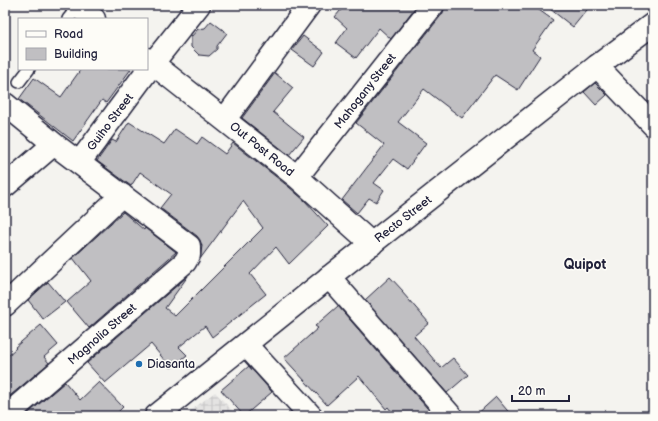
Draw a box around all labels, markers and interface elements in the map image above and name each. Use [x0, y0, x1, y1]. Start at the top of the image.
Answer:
legend [18, 18, 148, 70]
text: Road [54, 27, 83, 42]
text: Building [54, 47, 98, 62]
street label: Mahogany Street [331, 50, 400, 132]
street label: Guiho Street [84, 90, 137, 154]
street label: Out Post Road [226, 119, 297, 180]
street label: Recto Street [372, 192, 435, 246]
district label: Quipot [564, 256, 607, 273]
street label: Magnolia Street [65, 300, 140, 368]
place label: Diasanta [147, 357, 195, 372]
marker: Diasanta [134, 359, 144, 369]
scale bar [512, 377, 569, 403]
text: 20 m [518, 384, 545, 399]

